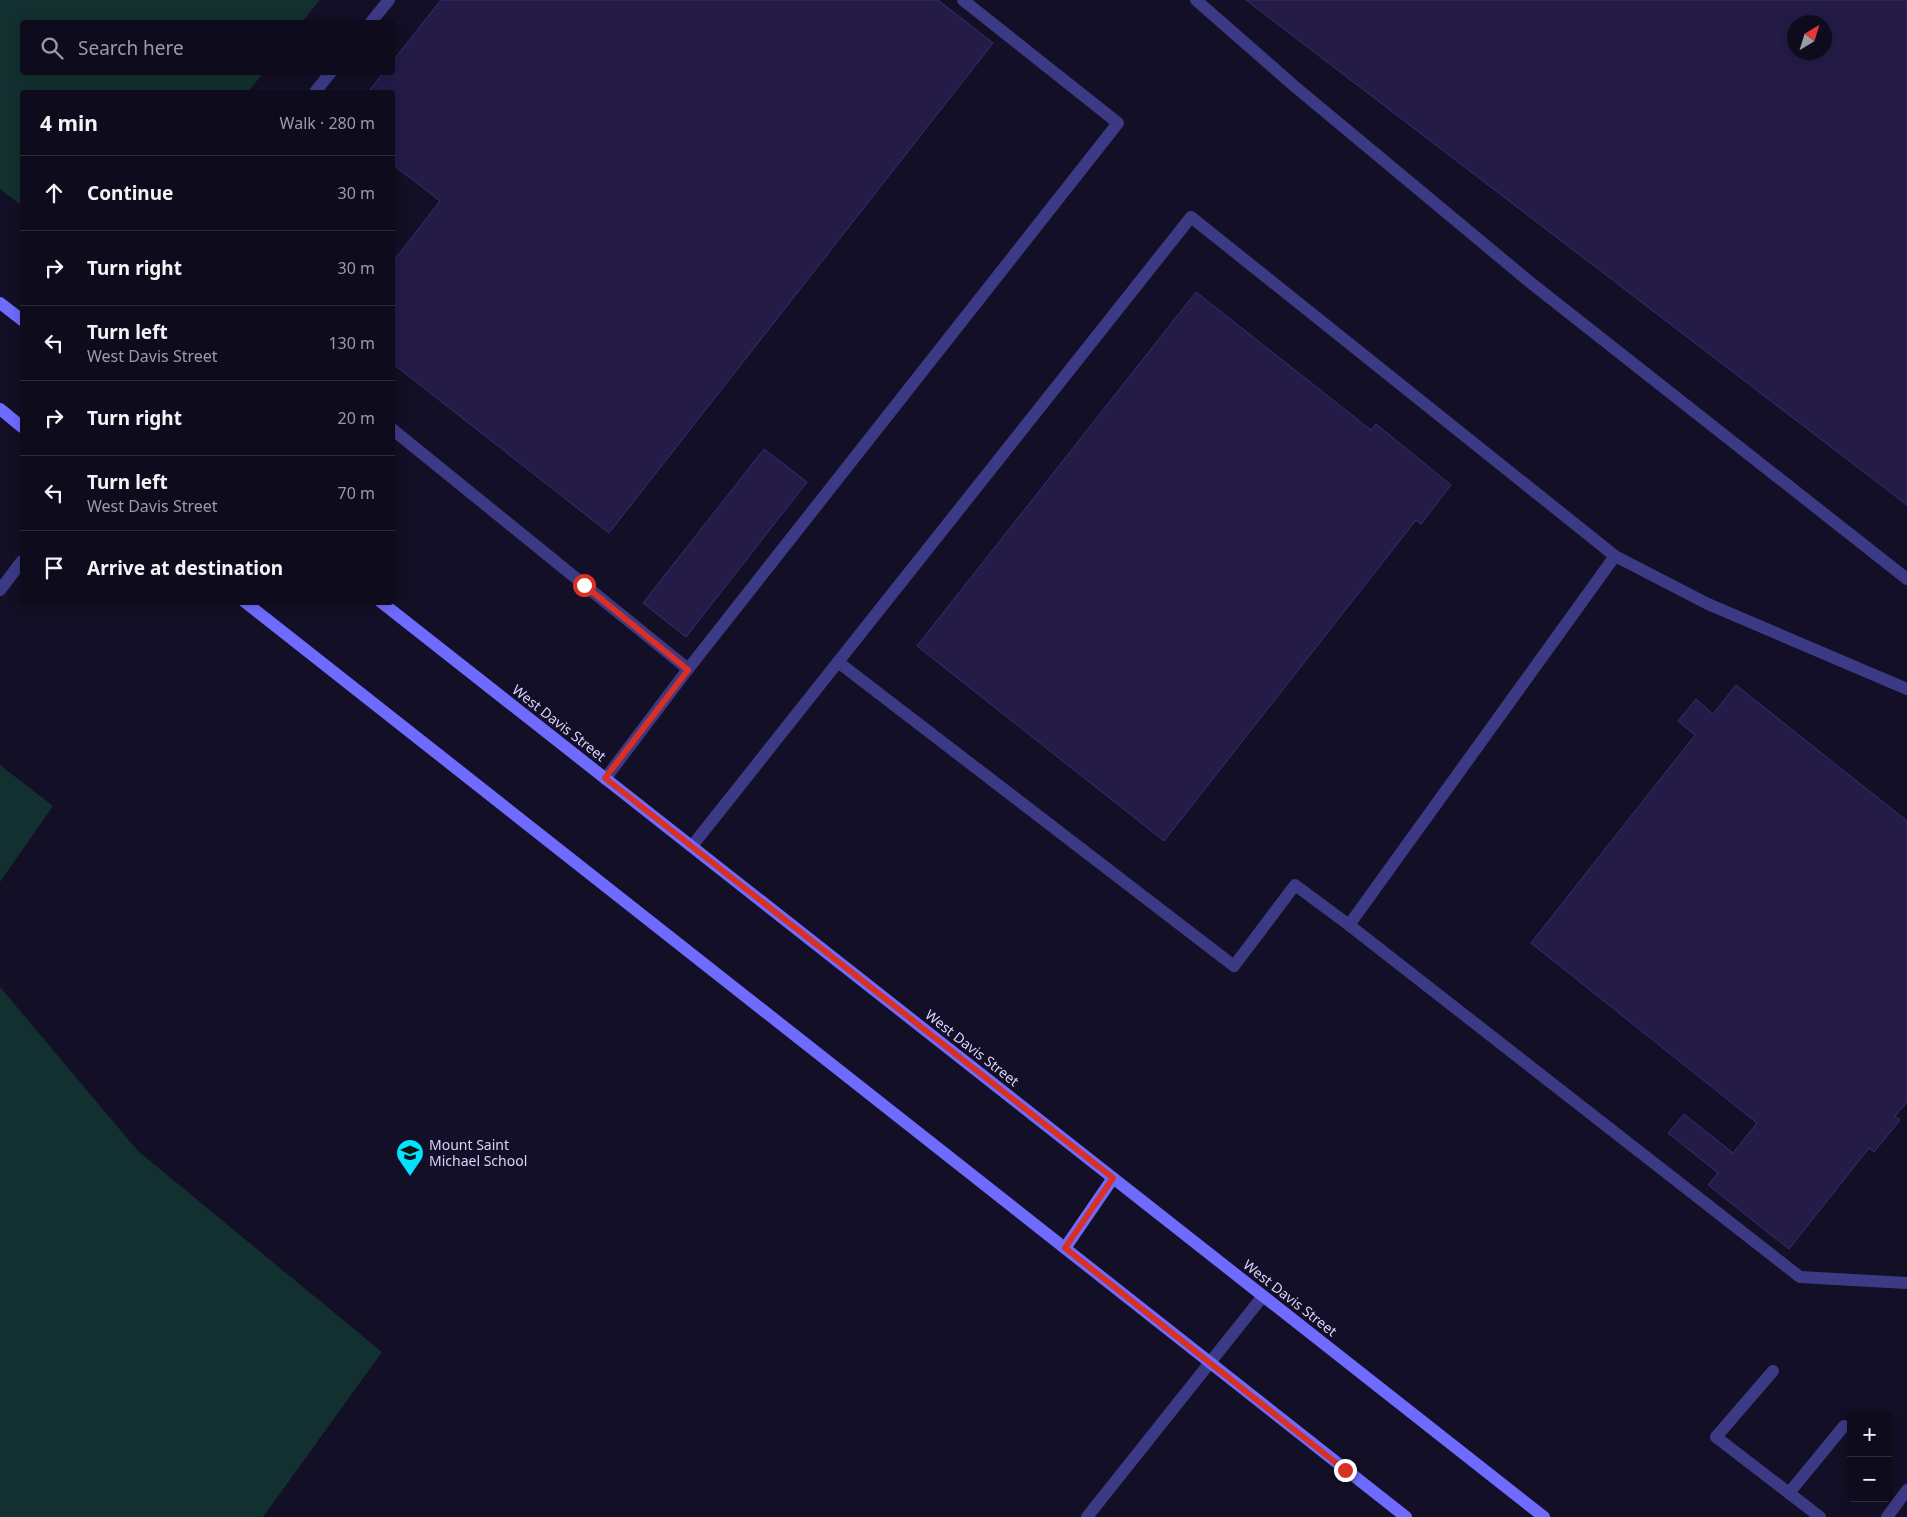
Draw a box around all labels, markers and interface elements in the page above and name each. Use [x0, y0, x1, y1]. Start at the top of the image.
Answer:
north arrow [1787, 15, 1832, 60]
search box [20, 20, 395, 75]
icon: search [38, 34, 66, 62]
text: Search here [78, 35, 184, 61]
text: 4 min [40, 109, 98, 137]
text: Walk · 280 m [280, 112, 375, 134]
icon: ahead [40, 179, 68, 207]
text: Continue [87, 180, 173, 206]
text: 30 m [338, 182, 375, 204]
icon: right [40, 254, 68, 282]
text: Turn right [87, 255, 182, 281]
text: 30 m [338, 257, 375, 279]
text: Turn left [87, 319, 168, 345]
icon: left [40, 329, 68, 357]
text: 130 m [328, 332, 375, 354]
text: West Davis Street [87, 345, 218, 367]
icon: right [40, 404, 68, 432]
text: Turn right [87, 405, 182, 431]
text: 20 m [338, 407, 375, 429]
text: Turn left [87, 469, 168, 495]
icon: left [40, 479, 68, 507]
text: 70 m [338, 482, 375, 504]
text: West Davis Street [87, 495, 218, 517]
icon: arrive [40, 554, 68, 582]
text: Arrive at destination [87, 555, 283, 581]
route start [573, 574, 596, 597]
street label: West Davis Street [508, 680, 610, 765]
street label: West Davis Street [921, 1005, 1023, 1090]
place label: Mount Saint Michael School [429, 1135, 527, 1170]
school or university icon: Mount Saint Michael School [395, 1138, 425, 1177]
street label: West Davis Street [1239, 1255, 1341, 1340]
map controls [1847, 1412, 1892, 1502]
button: + [1847, 1412, 1892, 1457]
button: − [1847, 1457, 1892, 1502]
route end [1334, 1459, 1357, 1482]

